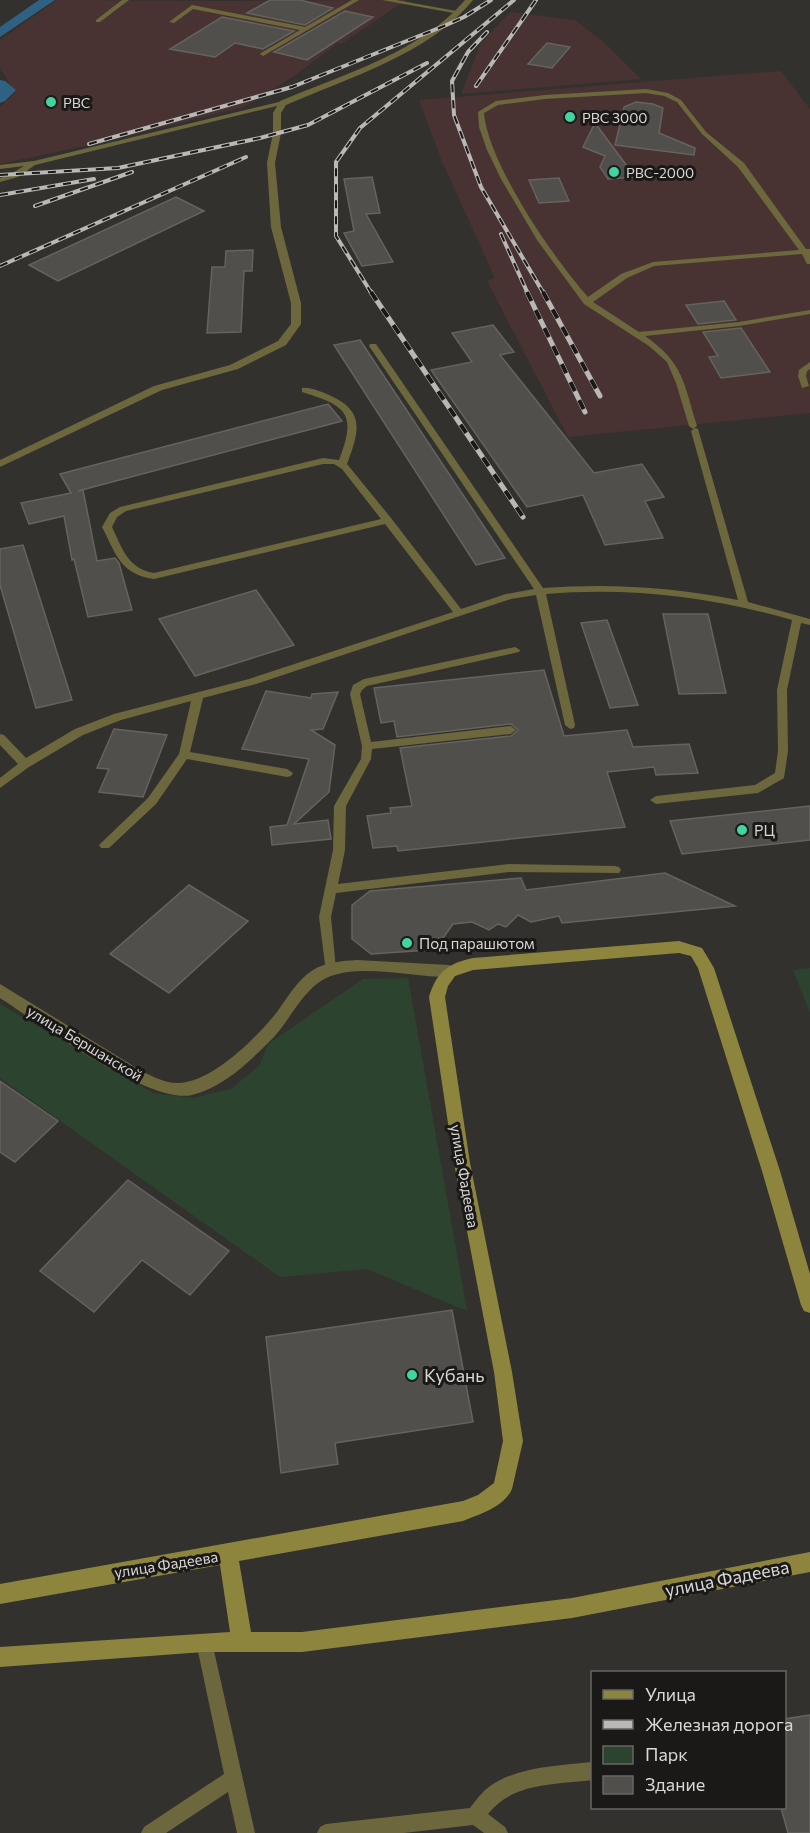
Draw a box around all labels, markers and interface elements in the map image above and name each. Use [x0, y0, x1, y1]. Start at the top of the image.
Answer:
place label: РВС [63, 94, 90, 111]
marker: РВС [44, 95, 58, 109]
place label: РВС 3000 [582, 109, 648, 126]
marker: РВС 3000 [563, 110, 577, 124]
place label: РВС-2000 [626, 164, 694, 181]
marker: РВС-2000 [607, 165, 621, 179]
place label: РЦ [754, 821, 775, 839]
marker: РЦ [735, 823, 749, 837]
place label: Под парашютом [419, 934, 535, 952]
marker: Под парашютом [400, 936, 414, 950]
street label: улица Бершанской [24, 1001, 146, 1085]
street label: улица Фадеева [447, 1123, 483, 1229]
place label: Кубань [424, 1364, 485, 1386]
marker: Кубань [405, 1368, 419, 1382]
street label: улица Фадеева [113, 1547, 219, 1581]
street label: улица Фадеева [663, 1555, 791, 1601]
legend [591, 1671, 786, 1809]
text: Улица [645, 1683, 696, 1705]
text: Железная дорога [645, 1713, 793, 1735]
text: Парк [645, 1743, 688, 1765]
text: Здание [645, 1773, 705, 1795]

